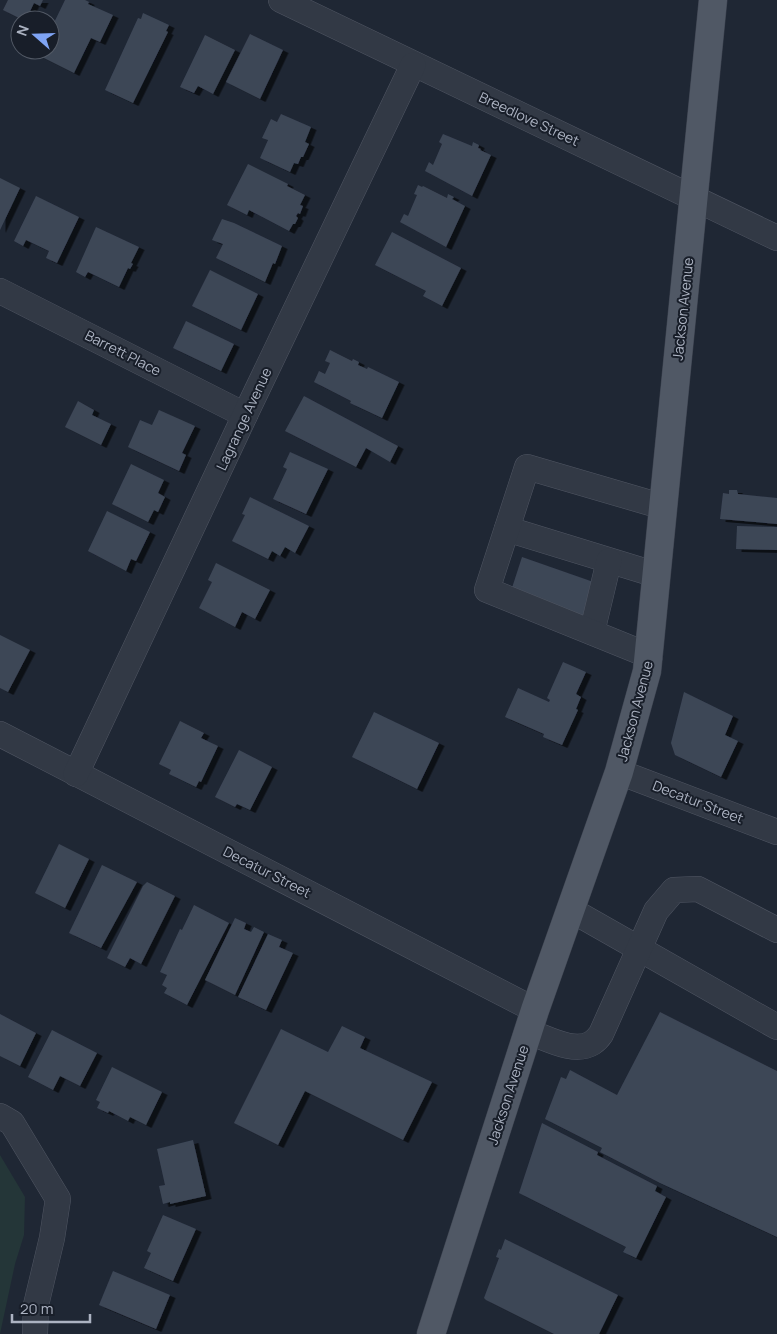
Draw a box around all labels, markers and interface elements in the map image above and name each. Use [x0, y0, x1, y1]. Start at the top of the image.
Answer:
north arrow [10, 10, 60, 60]
text: N [12, 22, 33, 38]
street label: Breedlove Street [476, 87, 583, 150]
street label: Jackson Avenue [668, 256, 697, 361]
street label: Barrett Place [82, 325, 164, 380]
street label: Lagrange Avenue [211, 364, 276, 473]
street label: Jackson Avenue [612, 658, 657, 763]
street label: Decatur Street [650, 775, 747, 828]
street label: Decatur Street [220, 841, 315, 902]
street label: Jackson Avenue [482, 1043, 533, 1147]
scale bar [12, 1292, 90, 1324]
text: 20 m [20, 1298, 53, 1319]

